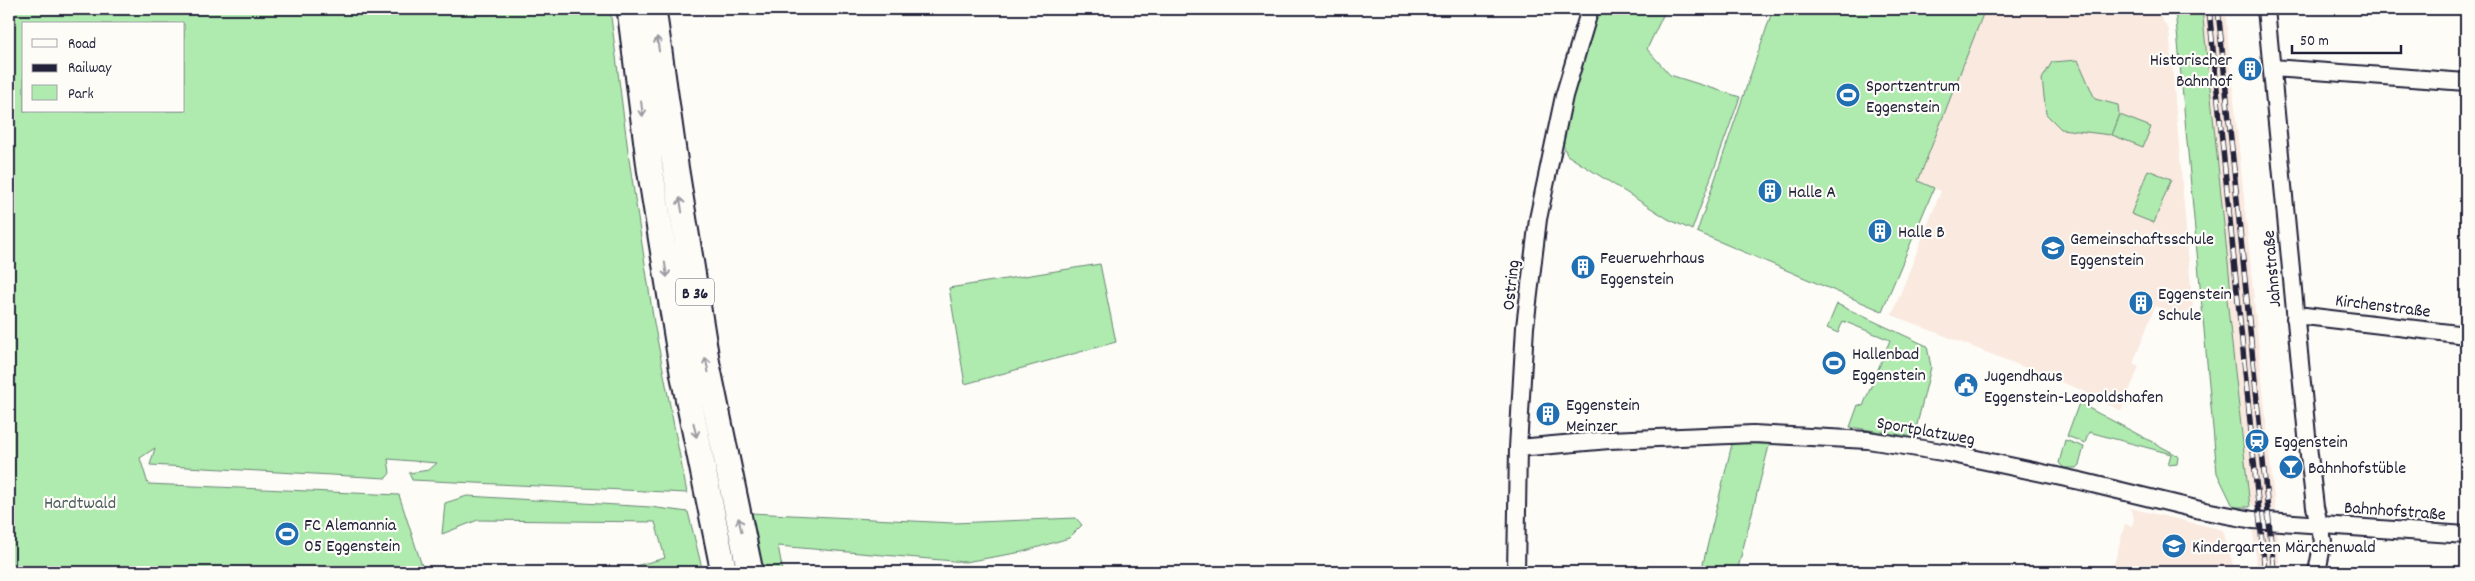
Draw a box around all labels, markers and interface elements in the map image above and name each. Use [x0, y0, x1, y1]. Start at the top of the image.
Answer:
legend [22, 22, 185, 112]
scale bar [2292, 22, 2401, 54]
text: 50 m [2300, 31, 2329, 53]
text: Road [68, 34, 96, 56]
one-way arrow [653, 36, 663, 52]
place label: Historischer Bahnhof [2150, 49, 2233, 95]
building icon: Historischer Bahnhof [2237, 56, 2263, 82]
text: Railway [68, 58, 112, 80]
place label: Sportzentrum Eggenstein [1866, 75, 1960, 121]
sports icon: Sportzentrum Eggenstein [1835, 82, 1861, 108]
text: Park [68, 84, 94, 106]
one-way arrow [638, 101, 648, 117]
building icon: Halle A [1757, 178, 1783, 204]
place label: Halle A [1788, 181, 1836, 206]
one-way arrow [676, 197, 686, 213]
building icon: Halle B [1867, 218, 1893, 244]
place label: Halle B [1898, 221, 1945, 246]
place label: Gemeinschaftsschule Eggenstein [2070, 228, 2214, 274]
street label: Jahnstraße [2258, 229, 2289, 308]
school or university icon: Gemeinschaftsschule Eggenstein [2040, 235, 2066, 261]
place label: Feuerwehrhaus Eggenstein [1600, 247, 1705, 293]
building icon: Feuerwehrhaus Eggenstein [1570, 254, 1596, 280]
street label: Ostring [1497, 259, 1528, 312]
one-way arrow [662, 262, 672, 278]
road number: B 36 [676, 278, 714, 306]
place label: Eggenstein Schule [2158, 283, 2232, 329]
street label: Kirchenstraße [2334, 289, 2432, 326]
building icon: Eggenstein Schule [2128, 290, 2154, 316]
place label: Hallenbad Eggenstein [1852, 343, 1926, 389]
sports icon: Hallenbad Eggenstein [1821, 350, 1847, 376]
one-way arrow [702, 358, 712, 374]
place label: Jugendhaus Eggenstein-Leopoldshafen [1984, 365, 2163, 411]
public building icon: Jugendhaus Eggenstein-Leopoldshafen [1953, 372, 1979, 398]
place label: Eggenstein Meinzer [1566, 394, 1640, 440]
building icon: Eggenstein Meinzer [1535, 401, 1561, 427]
street label: Sportplatzweg [1874, 412, 1977, 453]
one-way arrow [691, 421, 700, 437]
station icon: Eggenstein [2244, 428, 2270, 454]
place label: Eggenstein [2274, 431, 2348, 456]
bar icon: Bahnhofstüble [2278, 454, 2304, 480]
place label: Bahnhofstüble [2308, 457, 2406, 482]
park label: Hardtwald [44, 492, 116, 517]
street label: Bahnhofstraße [2343, 496, 2447, 529]
place label: FC Alemannia 05 Eggenstein [304, 514, 400, 560]
one-way arrow [735, 517, 744, 533]
sports icon: FC Alemannia 05 Eggenstein [274, 521, 300, 547]
school or university icon: Kindergarten Märchenwald [2161, 533, 2187, 559]
place label: Kindergarten Märchenwald [2192, 536, 2376, 561]

